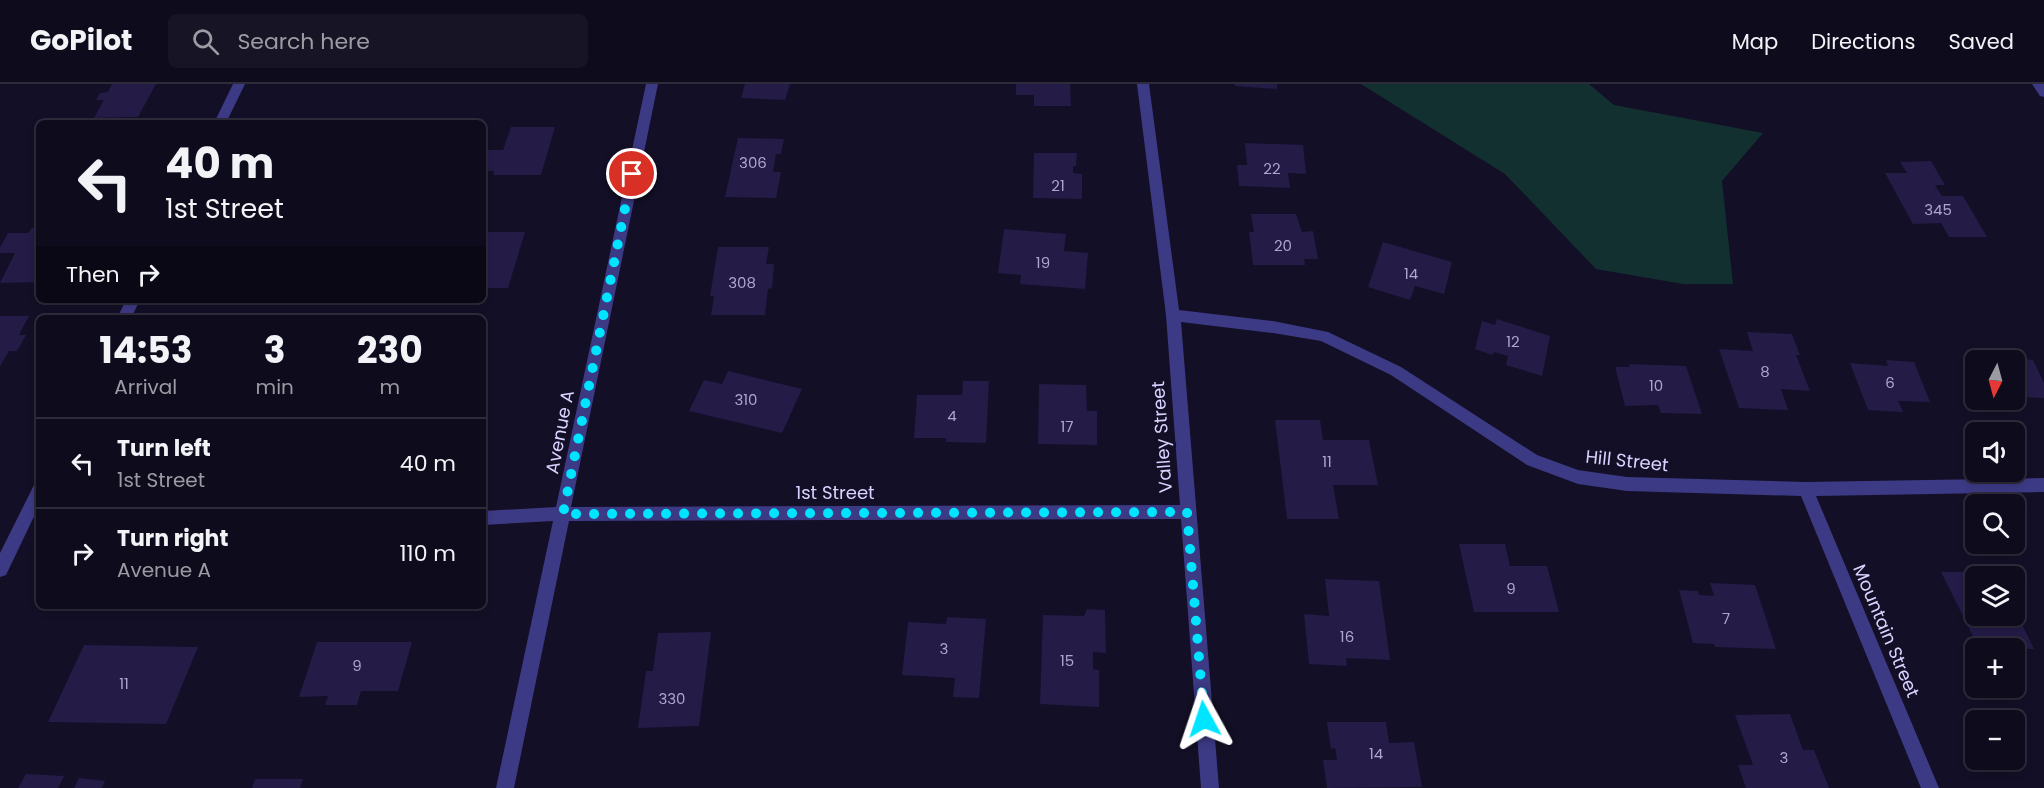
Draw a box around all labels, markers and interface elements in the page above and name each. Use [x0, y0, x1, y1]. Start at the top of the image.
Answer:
search box [168, 14, 588, 68]
text: GoPilot [30, 21, 132, 60]
icon: search [189, 25, 222, 58]
text: Search here [237, 26, 370, 57]
text: Map [1732, 27, 1778, 56]
text: Directions [1811, 27, 1915, 56]
text: Saved [1948, 27, 2014, 56]
text: 40 m [165, 134, 274, 193]
icon: left [66, 144, 144, 222]
pin [606, 148, 657, 199]
house number: 306 [739, 152, 767, 173]
icon: arrive [615, 157, 648, 190]
house number: 22 [1263, 158, 1281, 179]
house number: 21 [1051, 175, 1065, 196]
text: 1st Street [165, 190, 284, 227]
house number: 345 [1924, 199, 1952, 220]
house number: 20 [1274, 235, 1292, 256]
house number: 19 [1036, 252, 1050, 273]
icon: right [132, 258, 165, 291]
text: Then [66, 259, 120, 290]
house number: 14 [1404, 263, 1418, 284]
house number: 308 [728, 272, 756, 293]
text: 14:53 [99, 325, 192, 376]
text: 3 [264, 325, 286, 376]
text: 230 [357, 325, 423, 376]
house number: 12 [1506, 331, 1520, 352]
north arrow [1965, 350, 2025, 410]
map controls [1965, 350, 2025, 770]
house number: 8 [1760, 361, 1770, 382]
house number: 6 [1885, 372, 1895, 393]
text: Arrival [114, 373, 177, 401]
text: min [256, 373, 294, 401]
text: m [380, 373, 400, 401]
house number: 10 [1649, 375, 1663, 396]
street label: Valley Street [1145, 380, 1178, 494]
street label: Avenue A [539, 388, 580, 476]
house number: 310 [734, 389, 758, 410]
house number: 4 [947, 405, 957, 426]
house number: 17 [1061, 416, 1074, 437]
button: sound [1965, 422, 2025, 482]
text: Turn left [117, 433, 211, 464]
street label: Hill Street [1584, 444, 1670, 477]
icon: left [66, 447, 99, 480]
text: 40 m [400, 448, 456, 479]
house number: 11 [1322, 451, 1332, 472]
text: 1st Street [117, 466, 205, 494]
street label: 1st Street [795, 480, 875, 505]
button: search [1965, 494, 2025, 554]
text: Turn right [117, 523, 228, 554]
icon: right [66, 537, 99, 570]
text: 110 m [400, 538, 456, 569]
text: Avenue A [117, 556, 211, 584]
street label: Mountain Street [1847, 560, 1926, 701]
button: layers [1965, 566, 2025, 626]
house number: 9 [1506, 578, 1516, 599]
house number: 7 [1722, 608, 1730, 629]
house number: 16 [1340, 626, 1354, 647]
house number: 3 [940, 638, 948, 659]
button: + [1965, 638, 2025, 698]
house number: 15 [1060, 650, 1074, 671]
house number: 9 [352, 655, 362, 676]
house number: 11 [119, 673, 129, 694]
position arrow [1172, 687, 1236, 751]
house number: 330 [658, 688, 686, 709]
button: − [1965, 710, 2025, 770]
house number: 14 [1369, 743, 1383, 764]
house number: 3 [1780, 747, 1788, 768]

